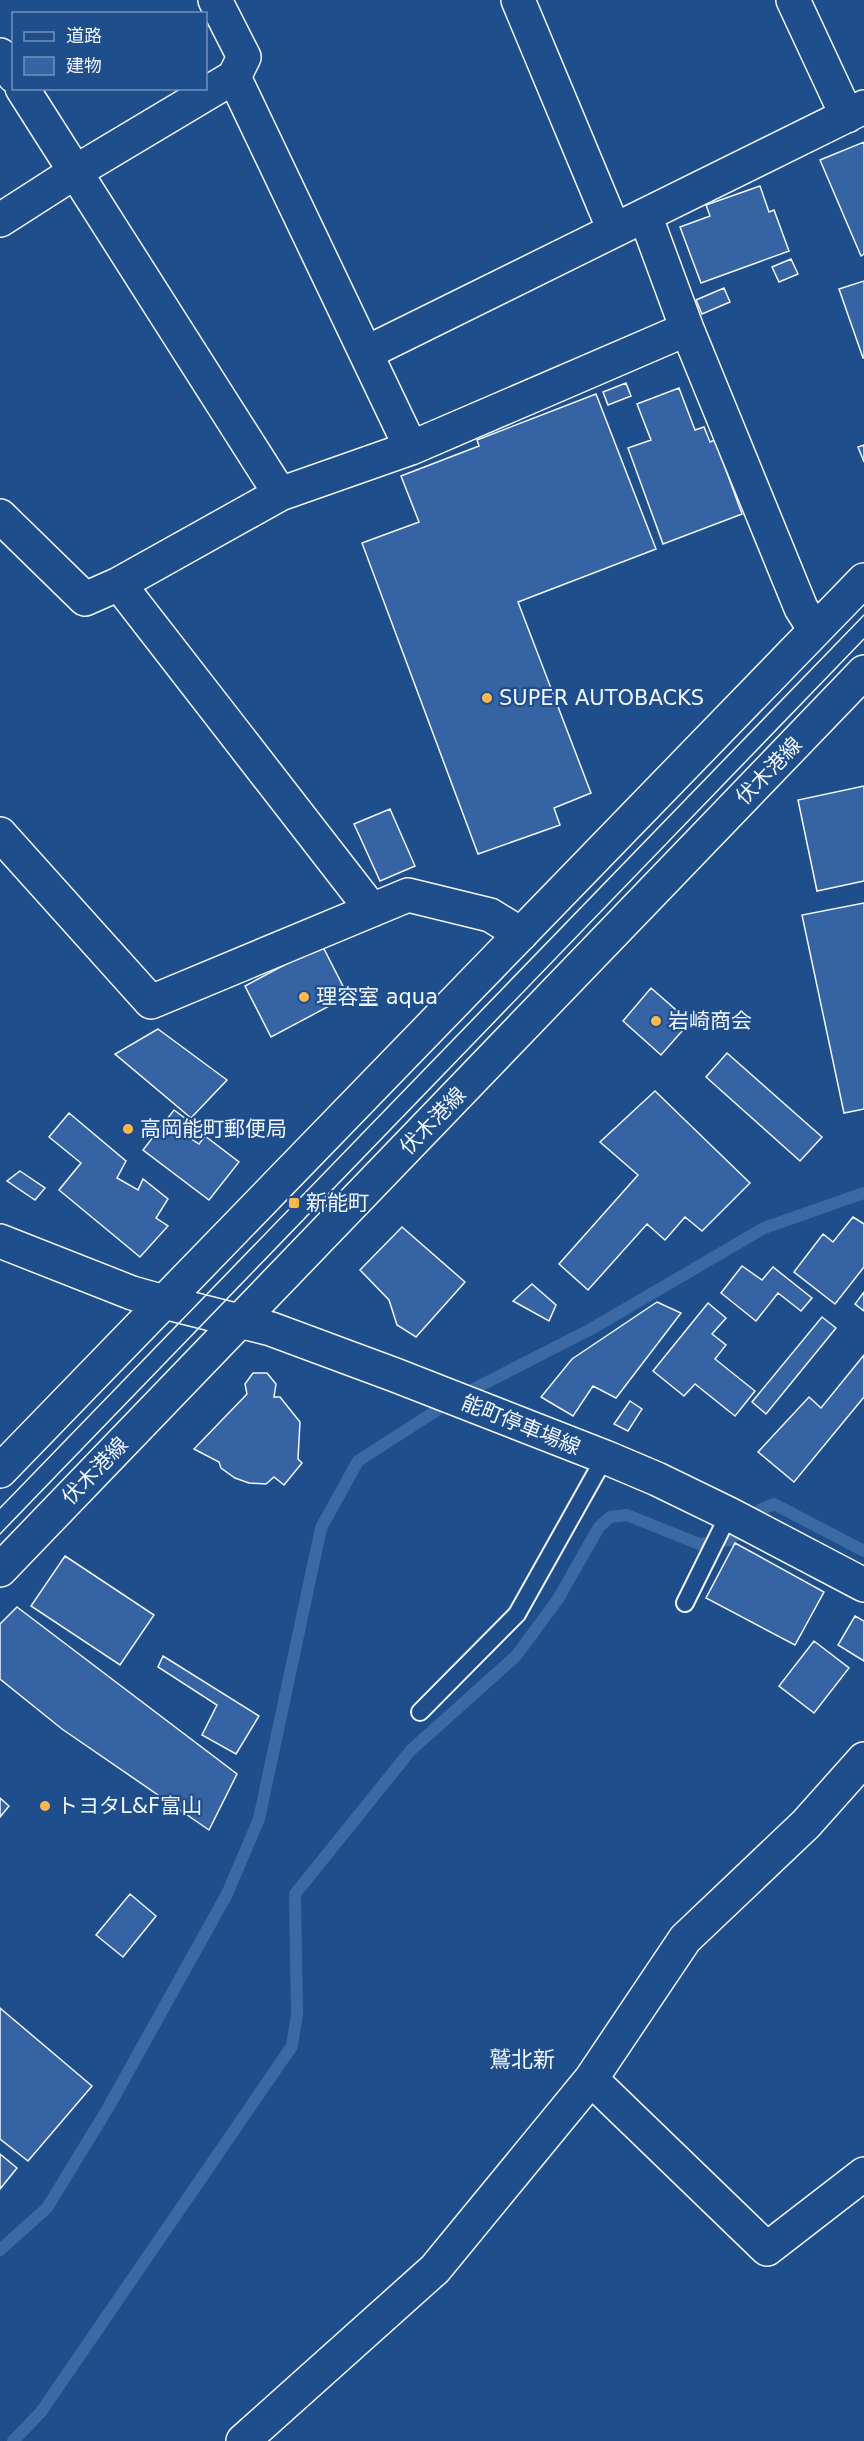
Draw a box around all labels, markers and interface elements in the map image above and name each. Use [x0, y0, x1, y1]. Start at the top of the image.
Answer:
legend [12, 12, 207, 90]
text: 道路 [66, 25, 102, 46]
text: 建物 [66, 55, 102, 76]
place label: SUPER AUTOBACKS [499, 686, 704, 710]
marker: SUPER AUTOBACKS [480, 691, 494, 705]
street label: 伏木港線 [731, 732, 807, 810]
place label: 理容室 aqua [316, 985, 438, 1009]
marker: 理容室 aqua [297, 990, 311, 1004]
place label: 岩崎商会 [668, 1009, 752, 1033]
marker: 岩崎商会 [649, 1014, 663, 1028]
street label: 伏木港線 [395, 1082, 471, 1160]
place label: 高岡能町郵便局 [140, 1117, 287, 1141]
marker: 高岡能町郵便局 [121, 1122, 135, 1136]
place label: 新能町 [306, 1191, 369, 1215]
marker: 新能町 [287, 1196, 301, 1210]
street label: 能町停車場線 [458, 1390, 584, 1460]
street label: 伏木港線 [57, 1432, 133, 1510]
place label: トヨタL&F富山 [57, 1794, 202, 1818]
marker: トヨタL&F富山 [38, 1799, 52, 1813]
district label: 鷲北新 [489, 2047, 555, 2072]

